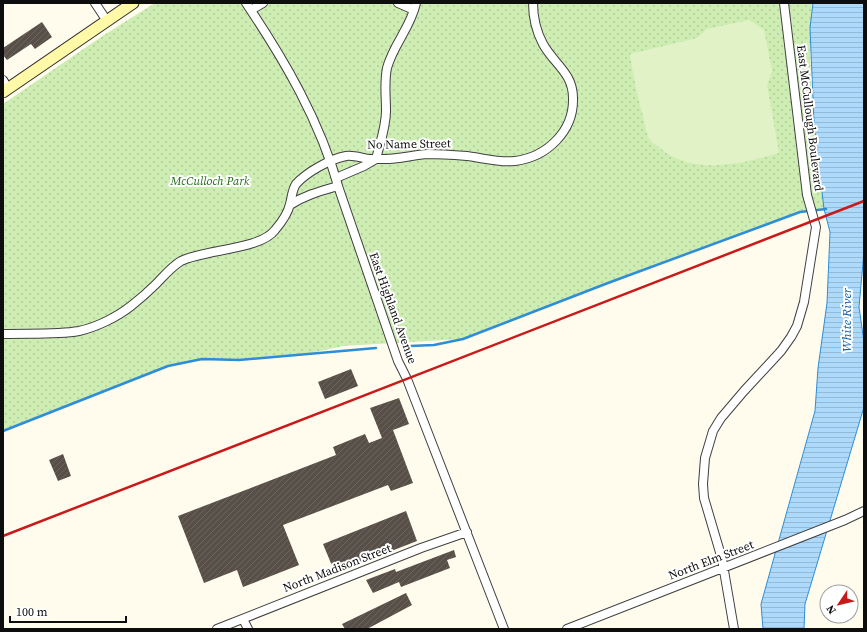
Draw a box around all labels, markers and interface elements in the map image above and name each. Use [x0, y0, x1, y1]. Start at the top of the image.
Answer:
street label: East McCullough Boulevard [793, 44, 827, 192]
street label: No Name Street [367, 135, 451, 153]
park label: McCulloch Park [170, 173, 250, 189]
street label: East Highland Avenue [365, 250, 421, 366]
water label: White River [838, 287, 855, 352]
street label: North Elm Street [666, 536, 756, 584]
street label: North Madison Street [281, 540, 393, 596]
north arrow [819, 584, 859, 624]
scale bar [10, 598, 126, 624]
text: N [823, 602, 840, 617]
text: 100 m [16, 604, 48, 620]

